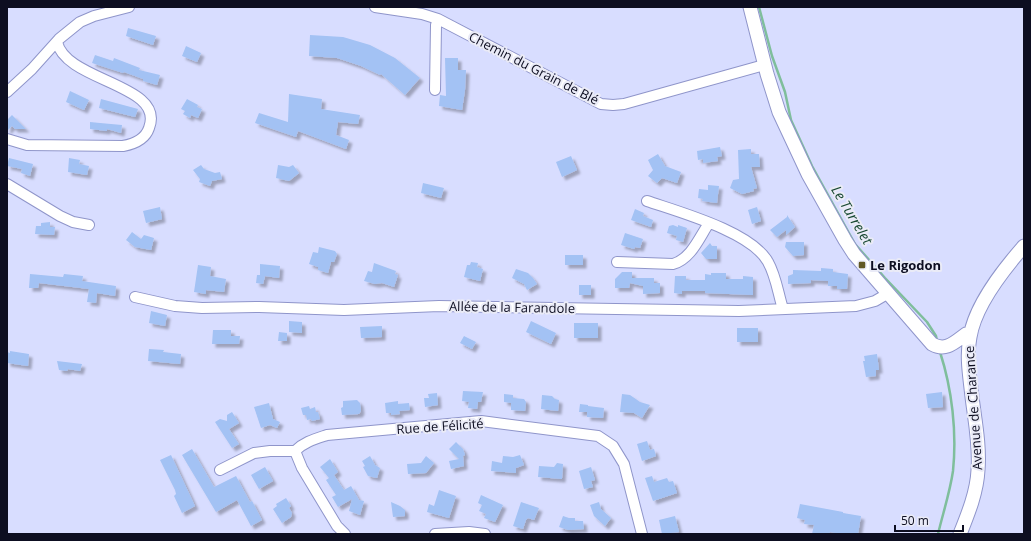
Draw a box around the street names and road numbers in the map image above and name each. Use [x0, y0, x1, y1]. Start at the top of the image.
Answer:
street label: Chemin du Grain de Blé [466, 27, 602, 109]
street label: Allée de la Farandole [449, 297, 575, 317]
street label: Avenue de Charance [960, 345, 986, 471]
street label: Rue de Félicité [396, 414, 484, 438]

